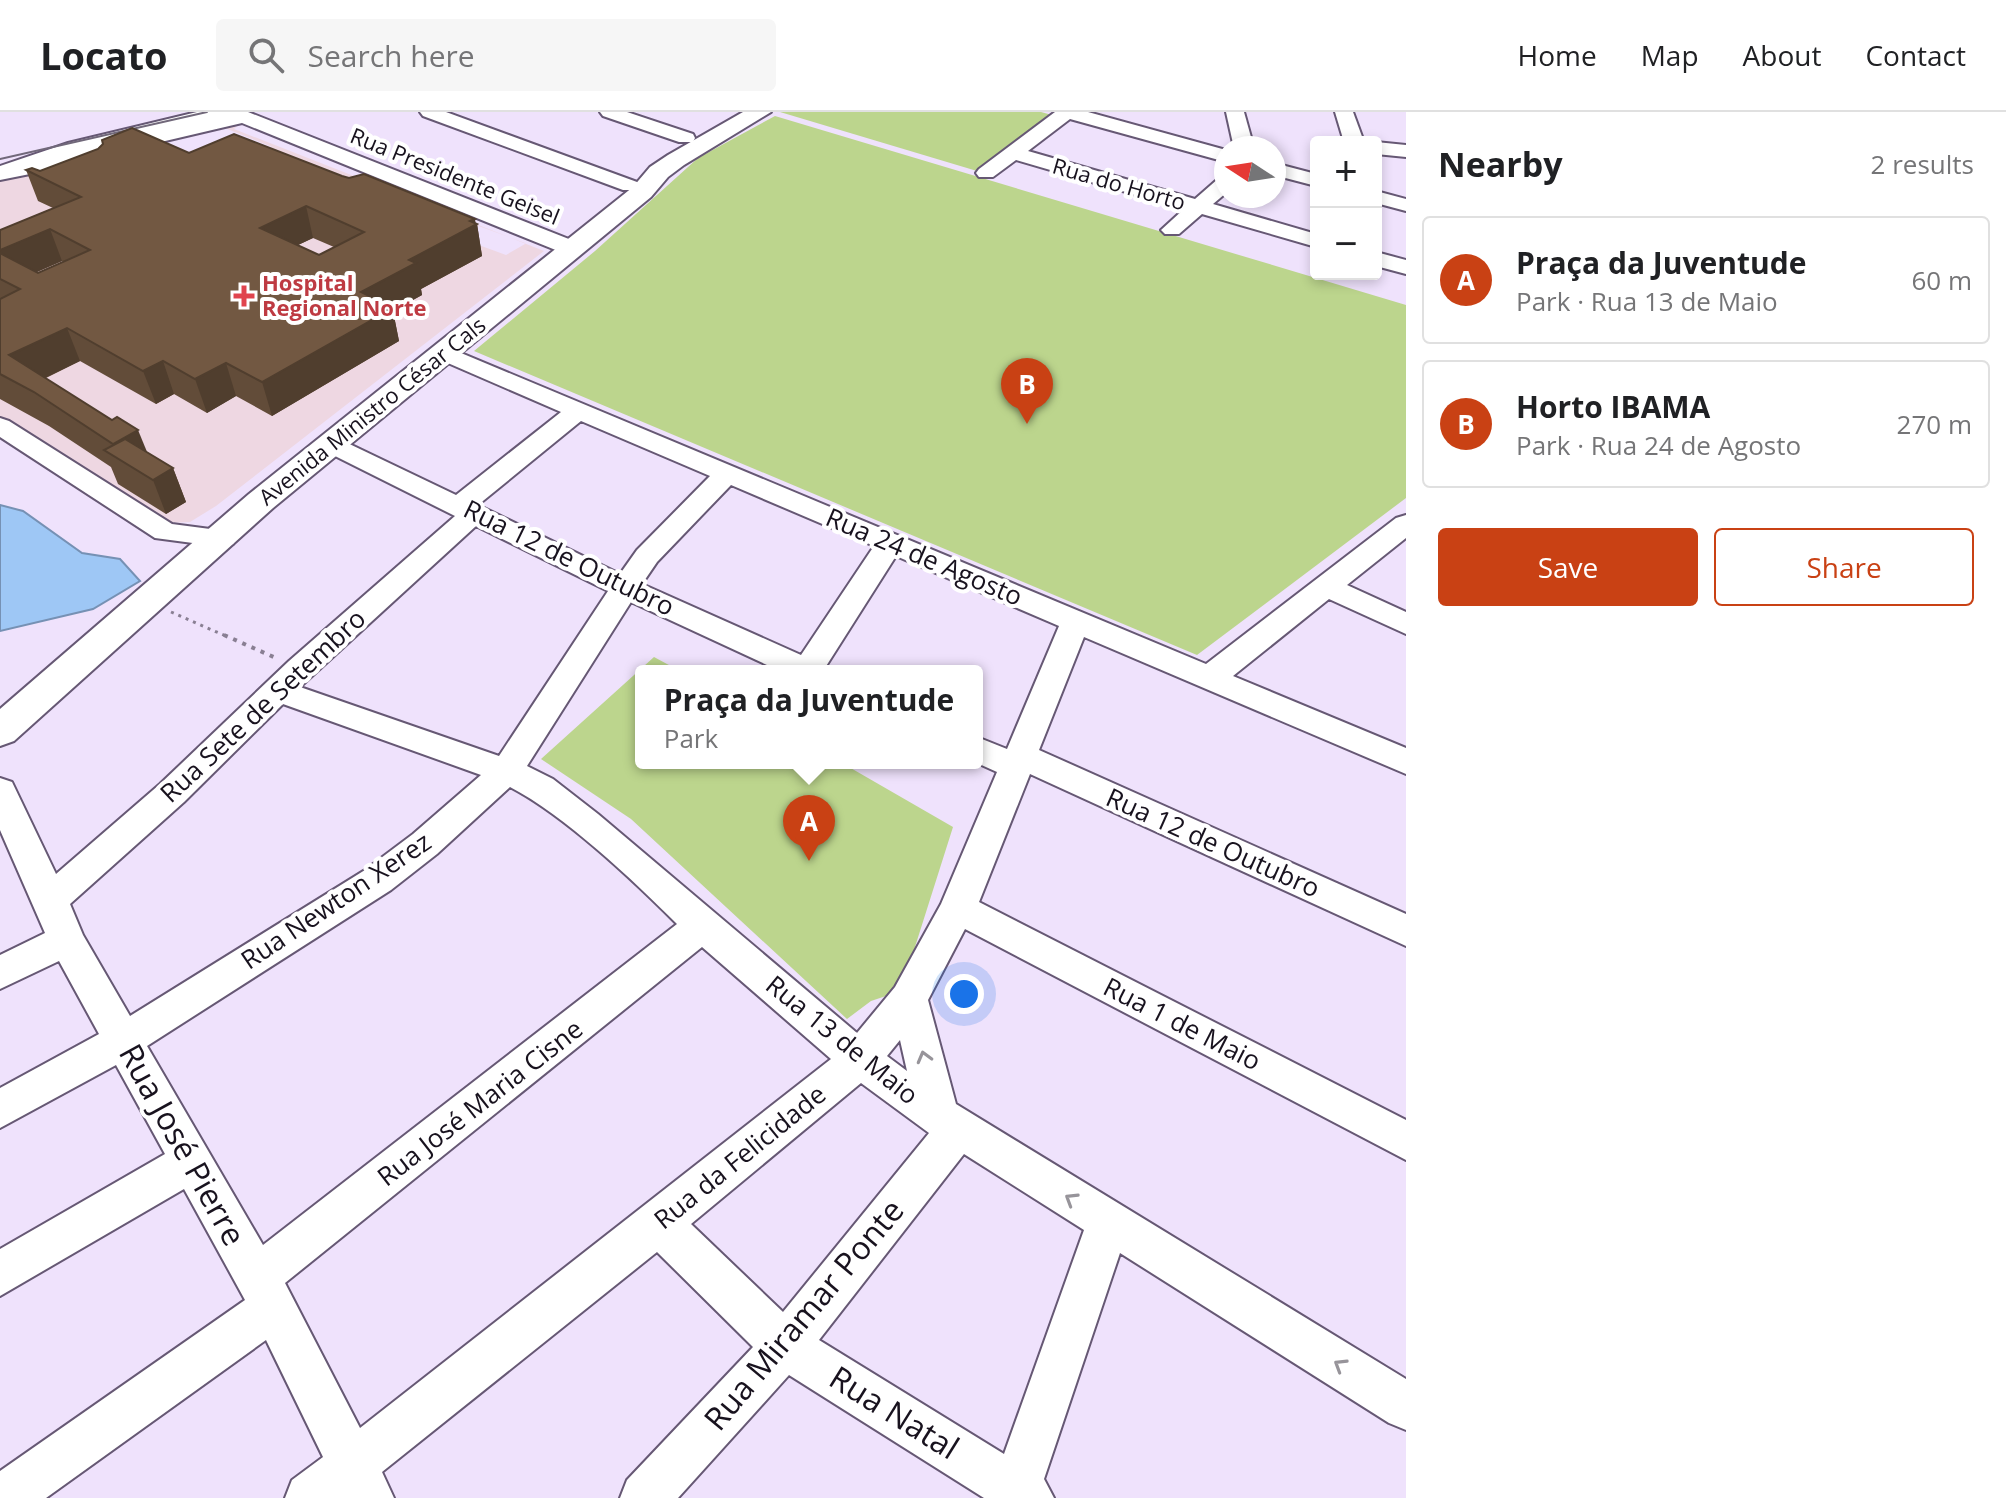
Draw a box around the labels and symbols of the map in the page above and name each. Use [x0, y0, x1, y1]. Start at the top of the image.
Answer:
street label: Rua Presidente Geisel [346, 119, 564, 231]
north arrow [1214, 136, 1286, 208]
street label: Rua do Horto [1049, 150, 1189, 216]
place label: Hospital Regional Norte [262, 267, 427, 322]
marker: Hospital Regional Norte [233, 285, 255, 307]
street label: Avenida Ministro César Cals [252, 309, 491, 511]
pin: B [1001, 358, 1053, 424]
street label: Rua 12 de Outubro [458, 490, 681, 624]
street label: Rua 24 de Agosto [821, 498, 1028, 614]
street label: Rua Sete de Setembro [152, 600, 373, 810]
street label: Rua 12 de Outubro [1101, 779, 1326, 905]
pin: A [783, 795, 835, 861]
street label: Rua Newton Xerez [233, 823, 438, 977]
street label: Rua 13 de Maio [759, 966, 927, 1112]
street label: Rua 1 de Maio [1098, 968, 1267, 1078]
your location [944, 974, 984, 1014]
street label: Rua José Maria Cisne [369, 1011, 590, 1194]
street label: Rua José Pierre [110, 1036, 256, 1253]
one-way arrow [916, 1051, 933, 1065]
street label: Rua da Felicidade [646, 1076, 833, 1237]
street label: Rua Miramar Ponte [693, 1189, 912, 1439]
one-way arrow [1065, 1193, 1080, 1208]
street label: Rua Natal [822, 1355, 968, 1468]
one-way arrow [1334, 1359, 1349, 1374]

